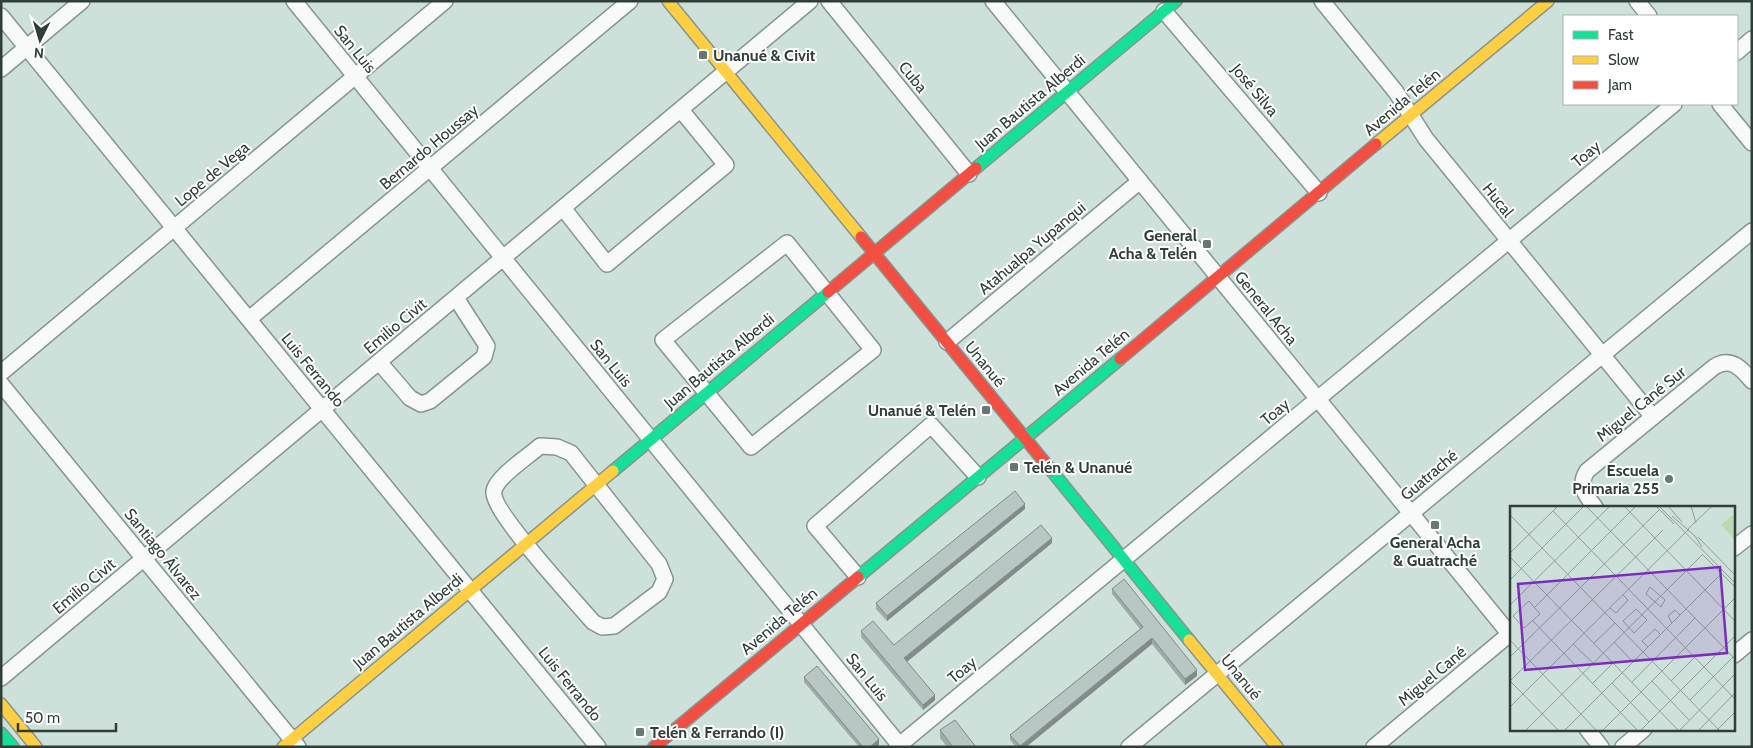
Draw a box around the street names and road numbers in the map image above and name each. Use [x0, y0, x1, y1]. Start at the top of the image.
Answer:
street label: San Luis [330, 21, 380, 77]
street label: Juan Bautista Alberdi [970, 50, 1089, 154]
street label: Cuba [895, 58, 931, 97]
street label: José Silva [1227, 59, 1283, 120]
street label: Avenida Telén [1360, 64, 1444, 139]
street label: Bernardo Houssay [376, 100, 482, 194]
street label: Lope de Vega [171, 137, 253, 210]
street label: Toay [1568, 137, 1604, 171]
street label: Hucal [1479, 179, 1518, 221]
street label: Atahualpa Yupanqui [975, 198, 1089, 298]
street label: General Acha [1231, 267, 1302, 349]
street label: Emilio Civit [360, 294, 431, 358]
street label: Juan Bautista Alberdi [659, 309, 778, 413]
street label: Avenida Telén [1049, 324, 1133, 399]
street label: Luis Ferrando [277, 329, 349, 411]
street label: San Luis [586, 335, 636, 391]
street label: Unanué [961, 337, 1009, 391]
street label: Miguel Cané Sur [1593, 362, 1690, 446]
street label: Toay [1257, 395, 1293, 429]
street label: Guatraché [1397, 446, 1461, 504]
street label: Santiago Álvarez [120, 504, 206, 604]
street label: Emilio Civit [49, 554, 120, 618]
street label: Juan Bautista Alberdi [348, 569, 467, 673]
street label: Avenida Telén [737, 583, 821, 658]
street label: Miguel Cané [1394, 642, 1470, 710]
street label: Luis Ferrando [534, 643, 606, 725]
street label: San Luis [842, 649, 892, 705]
street label: Unanué [1217, 650, 1265, 704]
street label: Toay [944, 653, 980, 687]

